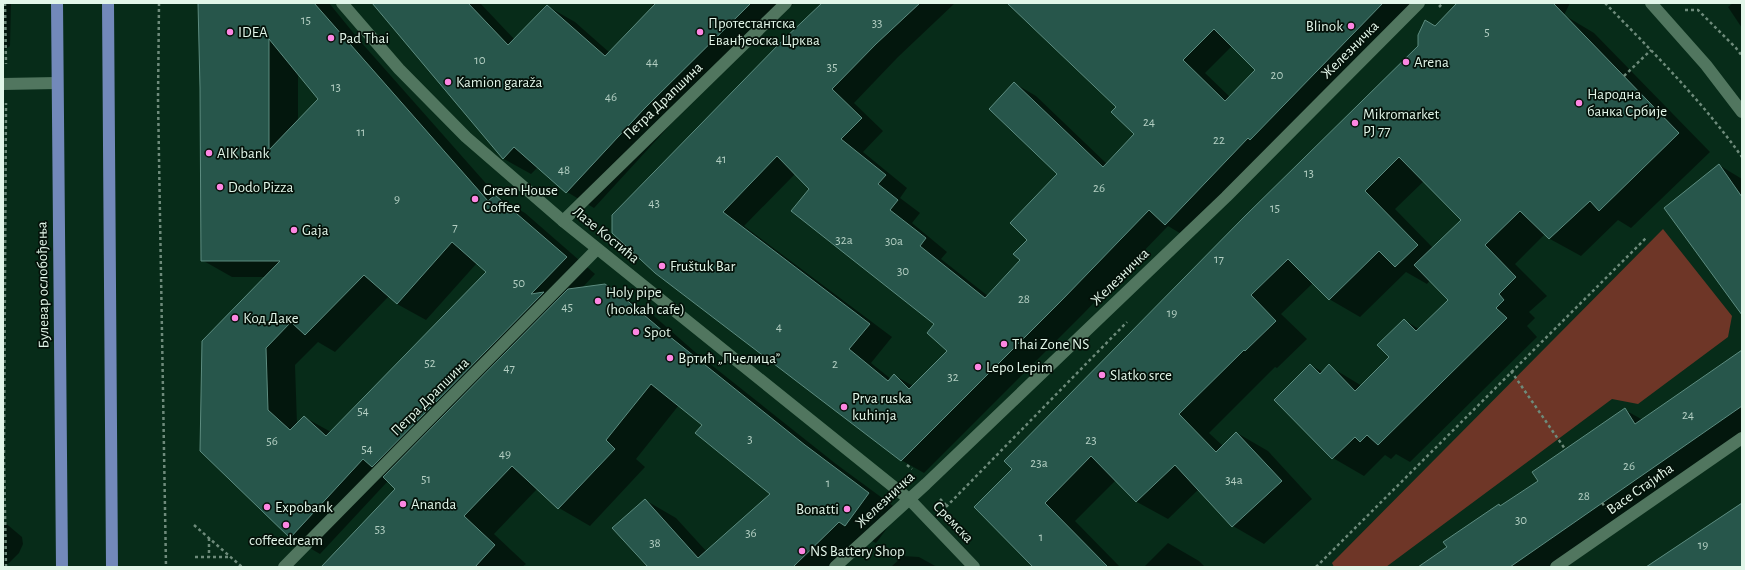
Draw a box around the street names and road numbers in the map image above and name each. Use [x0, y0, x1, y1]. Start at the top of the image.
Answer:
street label: Железничка [1318, 18, 1382, 82]
street label: Петра Драпшина [620, 59, 706, 142]
street label: Лазе Костића [570, 204, 642, 266]
street label: Булевар ослобођења [34, 221, 52, 349]
street label: Железничка [1088, 246, 1152, 308]
street label: Петра Драпшина [388, 355, 472, 439]
street label: Васе Стајића [1604, 460, 1676, 517]
street label: Железничка [853, 469, 918, 531]
street label: Сремска [930, 498, 976, 546]

